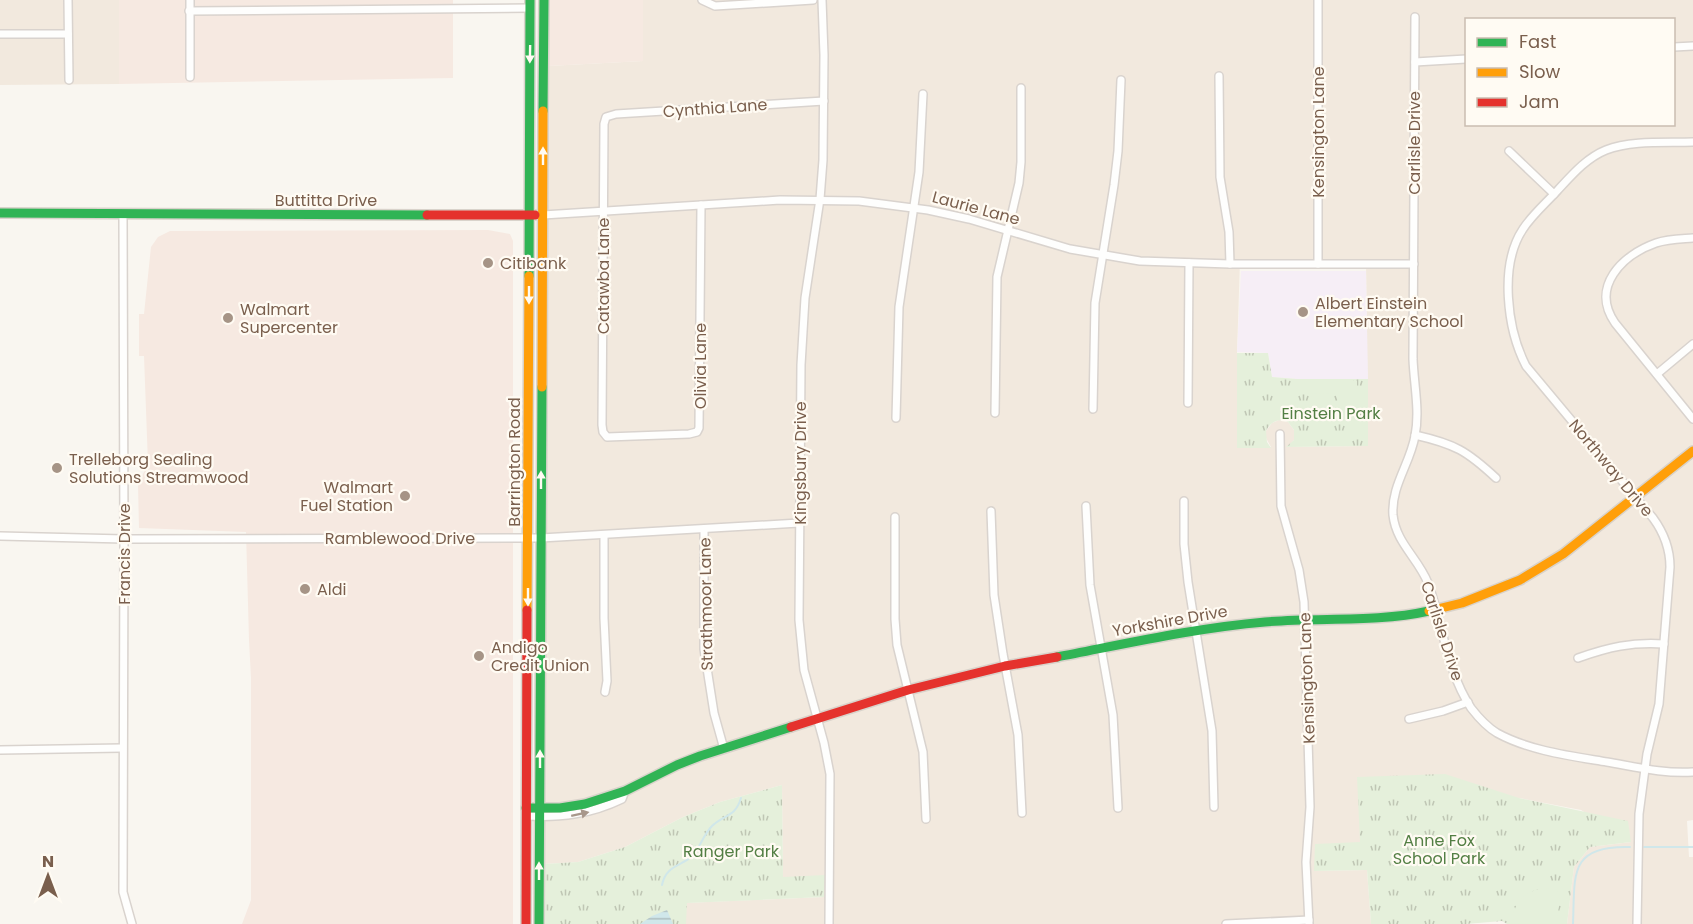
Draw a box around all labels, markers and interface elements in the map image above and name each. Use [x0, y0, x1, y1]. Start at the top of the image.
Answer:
legend [1465, 18, 1675, 126]
text: Fast [1519, 29, 1556, 54]
one-way arrow [525, 45, 535, 64]
text: Slow [1519, 59, 1561, 84]
street label: Kensington Lane [1307, 66, 1330, 198]
text: Jam [1519, 89, 1559, 114]
street label: Carlisle Drive [1403, 91, 1426, 195]
street label: Cynthia Lane [662, 93, 768, 123]
one-way arrow [538, 147, 548, 166]
street label: Laurie Lane [930, 185, 1022, 231]
street label: Buttitta Drive [275, 189, 377, 212]
street label: Catawba Lane [592, 218, 615, 334]
place label: Citibank [500, 252, 567, 275]
marker: Citibank [481, 256, 495, 270]
one-way arrow [524, 285, 534, 304]
place label: Albert Einstein Elementary School [1315, 292, 1463, 333]
place label: Walmart Supercenter [240, 298, 338, 339]
marker: Albert Einstein Elementary School [1296, 305, 1310, 319]
marker: Walmart Supercenter [221, 311, 235, 325]
street label: Olivia Lane [689, 323, 712, 409]
street label: Barrington Road [503, 397, 526, 527]
street label: Kingsbury Drive [789, 401, 812, 525]
park label: Einstein Park [1281, 402, 1381, 425]
street label: Northway Drive [1563, 414, 1659, 522]
place label: Trelleborg Sealing Solutions Streamwood [69, 448, 249, 489]
marker: Trelleborg Sealing Solutions Streamwood [50, 461, 64, 475]
one-way arrow [536, 470, 546, 489]
place label: Walmart Fuel Station [300, 476, 393, 517]
marker: Walmart Fuel Station [398, 489, 412, 503]
street label: Francis Drive [113, 503, 136, 605]
street label: Ramblewood Drive [325, 527, 475, 550]
street label: Strathmoor Lane [693, 537, 719, 671]
place label: Aldi [317, 578, 346, 601]
street label: Carlisle Drive [1415, 578, 1469, 684]
marker: Aldi [298, 582, 312, 596]
one-way arrow [523, 587, 533, 606]
street label: Yorkshire Drive [1111, 600, 1229, 642]
street label: Kensington Lane [1293, 612, 1321, 744]
place label: Andigo Credit Union [491, 636, 590, 677]
marker: Andigo Credit Union [472, 649, 486, 663]
one-way arrow [535, 749, 545, 768]
one-way arrow [570, 809, 589, 818]
park label: Anne Fox School Park [1393, 829, 1486, 870]
park label: Ranger Park [683, 840, 780, 863]
north arrow [18, 846, 78, 906]
text: N [42, 850, 54, 873]
one-way arrow [534, 861, 544, 880]

